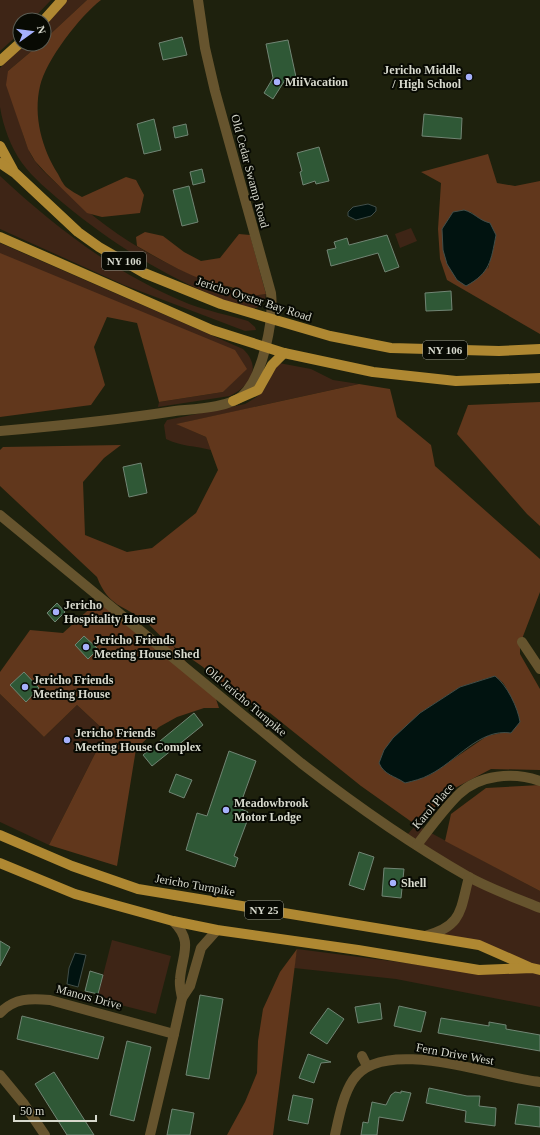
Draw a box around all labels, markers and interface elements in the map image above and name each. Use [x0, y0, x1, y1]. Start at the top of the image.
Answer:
north arrow [12, 12, 52, 52]
text: N [35, 24, 48, 35]
place label: Jericho Middle / High School [383, 63, 462, 91]
marker: Jericho Middle / High School [464, 72, 474, 82]
place label: MiiVacation [285, 75, 348, 89]
marker: MiiVacation [272, 77, 282, 87]
street label: Old Cedar Swamp Road [228, 113, 272, 229]
road number: NY 106 [102, 252, 146, 270]
street label: Jericho Oyster Bay Road [195, 274, 313, 324]
road number: NY 106 [423, 341, 467, 359]
place label: Jericho Hospitality House [64, 598, 156, 626]
marker: Jericho Hospitality House [51, 607, 61, 617]
place label: Jericho Friends Meeting House Shed [94, 633, 200, 661]
marker: Jericho Friends Meeting House Shed [81, 642, 91, 652]
street label: Old Jericho Turnpike [202, 663, 290, 739]
place label: Jericho Friends Meeting House [33, 673, 114, 701]
marker: Jericho Friends Meeting House [20, 682, 30, 692]
place label: Jericho Friends Meeting House Complex [75, 726, 201, 754]
marker: Jericho Friends Meeting House Complex [62, 735, 72, 745]
street label: Karol Place [409, 780, 457, 832]
place label: Meadowbrook Motor Lodge [234, 796, 309, 824]
marker: Meadowbrook Motor Lodge [221, 805, 231, 815]
street label: Jericho Turnpike [154, 871, 236, 899]
place label: Shell [401, 876, 427, 890]
marker: Shell [388, 878, 398, 888]
road number: NY 25 [245, 901, 283, 919]
street label: Manors Drive [55, 982, 123, 1012]
street label: Fern Drive West [415, 1040, 496, 1068]
scale bar [14, 1097, 96, 1123]
text: 50 m [20, 1104, 45, 1118]

